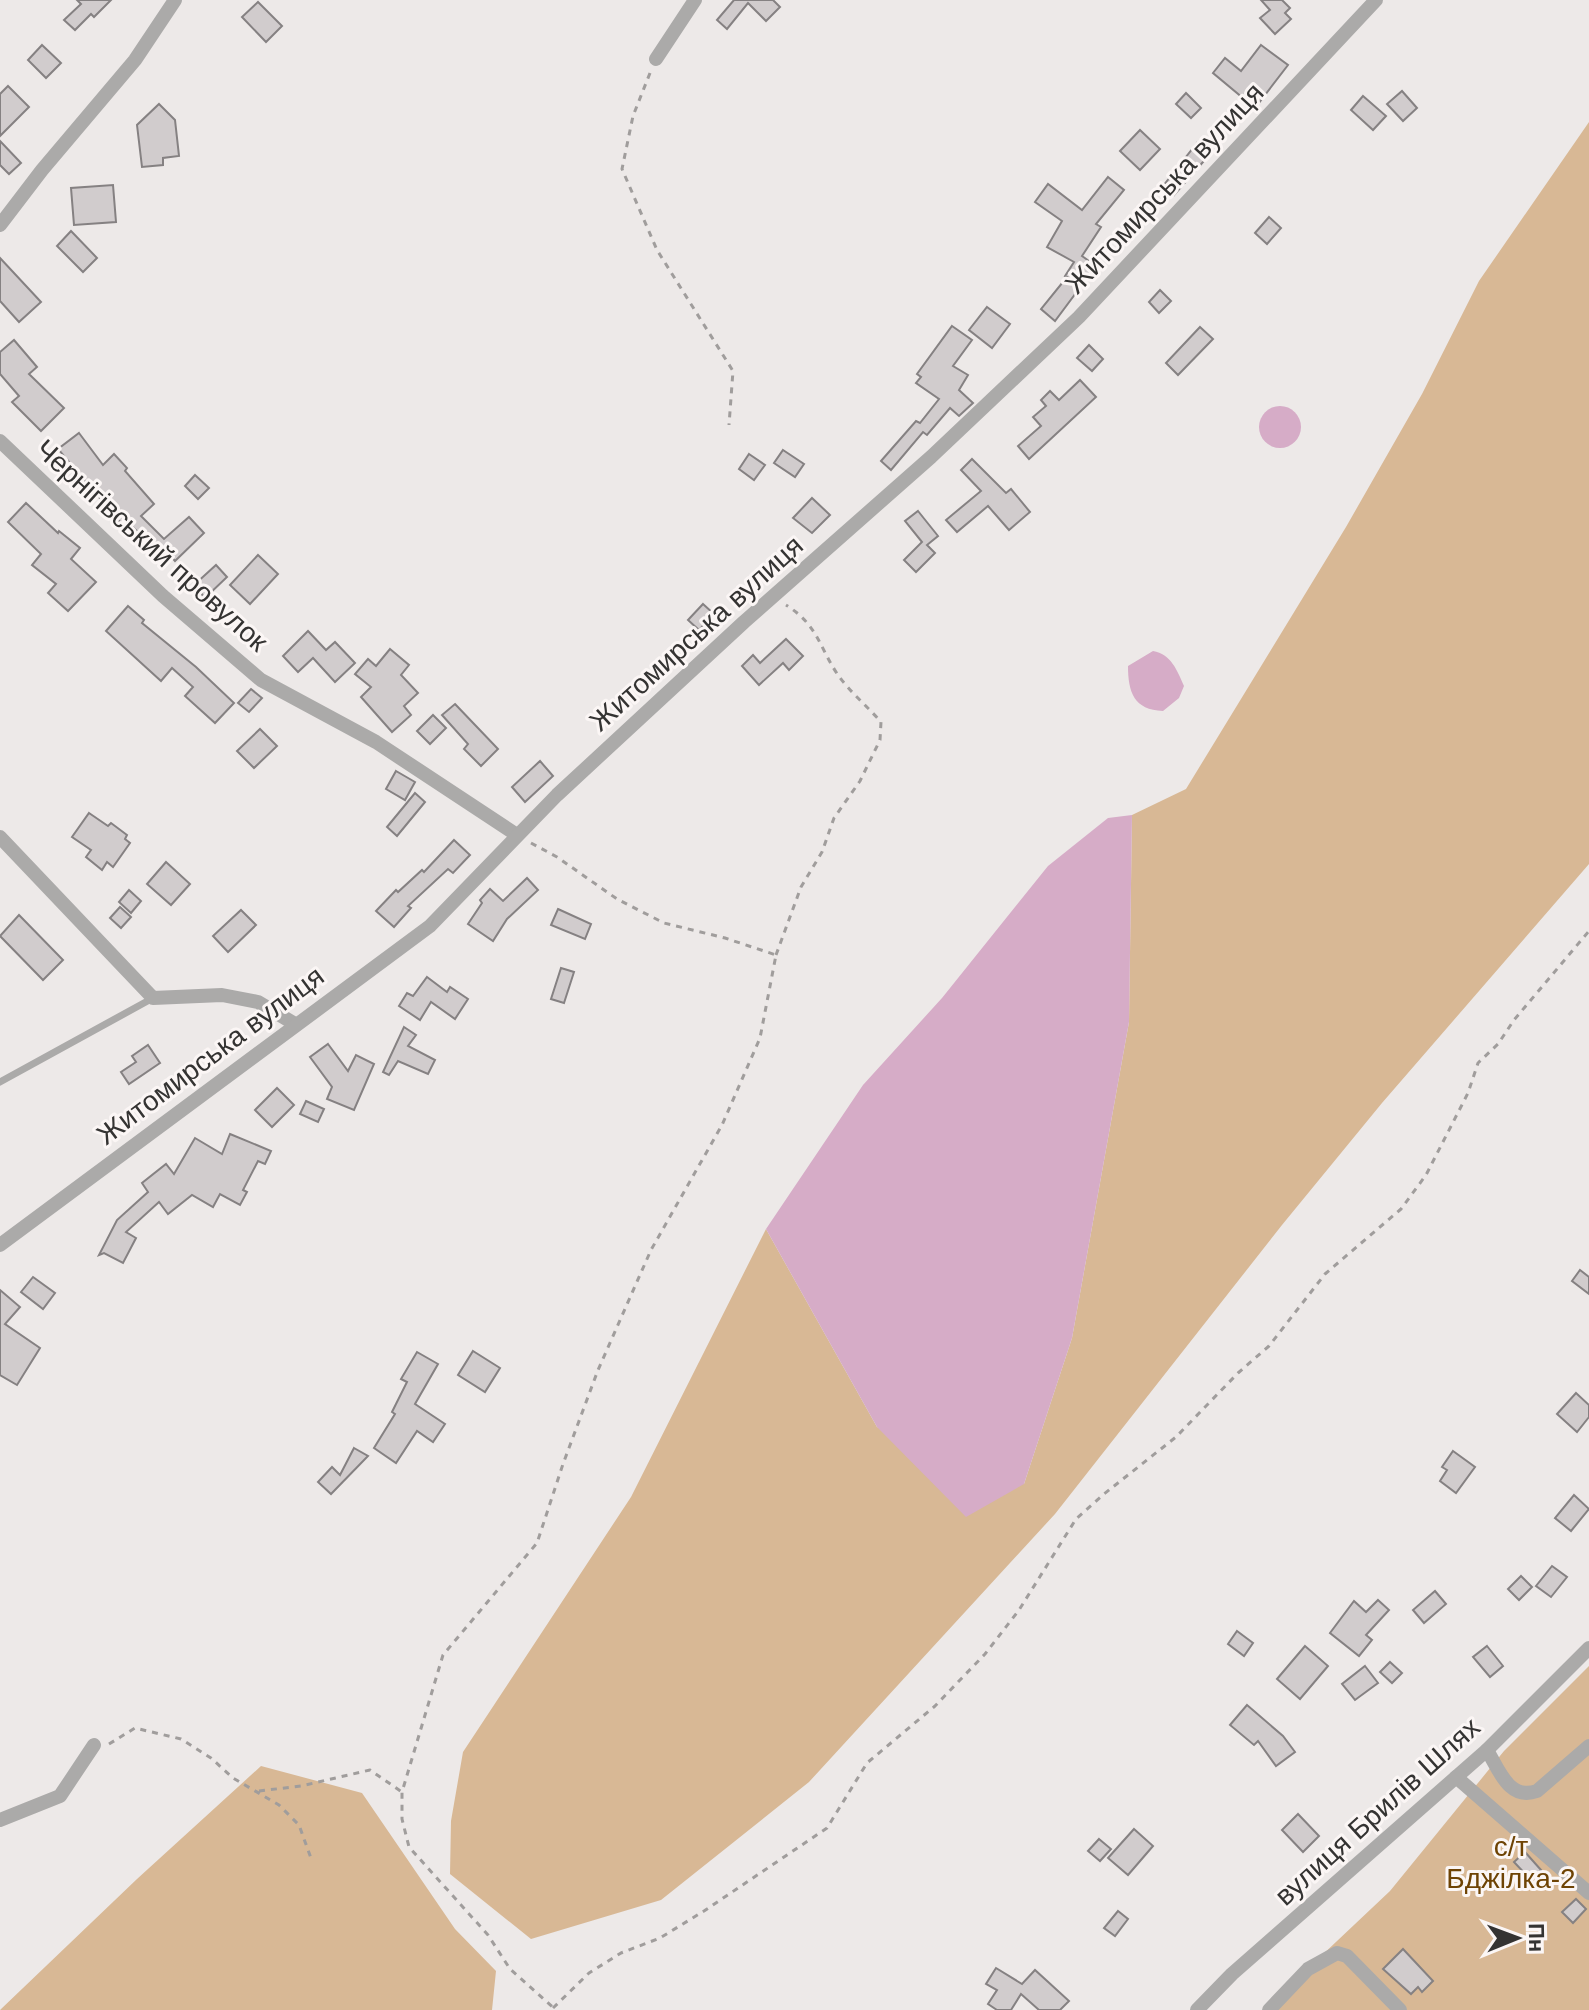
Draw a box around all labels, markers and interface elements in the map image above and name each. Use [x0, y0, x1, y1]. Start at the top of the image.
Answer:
street label: Житомирська вулиця [1059, 77, 1270, 300]
street label: Чернігівський провулок [30, 433, 274, 658]
street label: Житомирська вулиця [584, 530, 809, 737]
street label: Житомирська вулиця [91, 960, 330, 1151]
street label: вулиця Брилів Шлях [1269, 1711, 1486, 1911]
park label: с/т Бджілка-2 [1446, 1831, 1576, 1894]
north arrow [1477, 1898, 1557, 1978]
text: Пн [1524, 1923, 1549, 1952]

